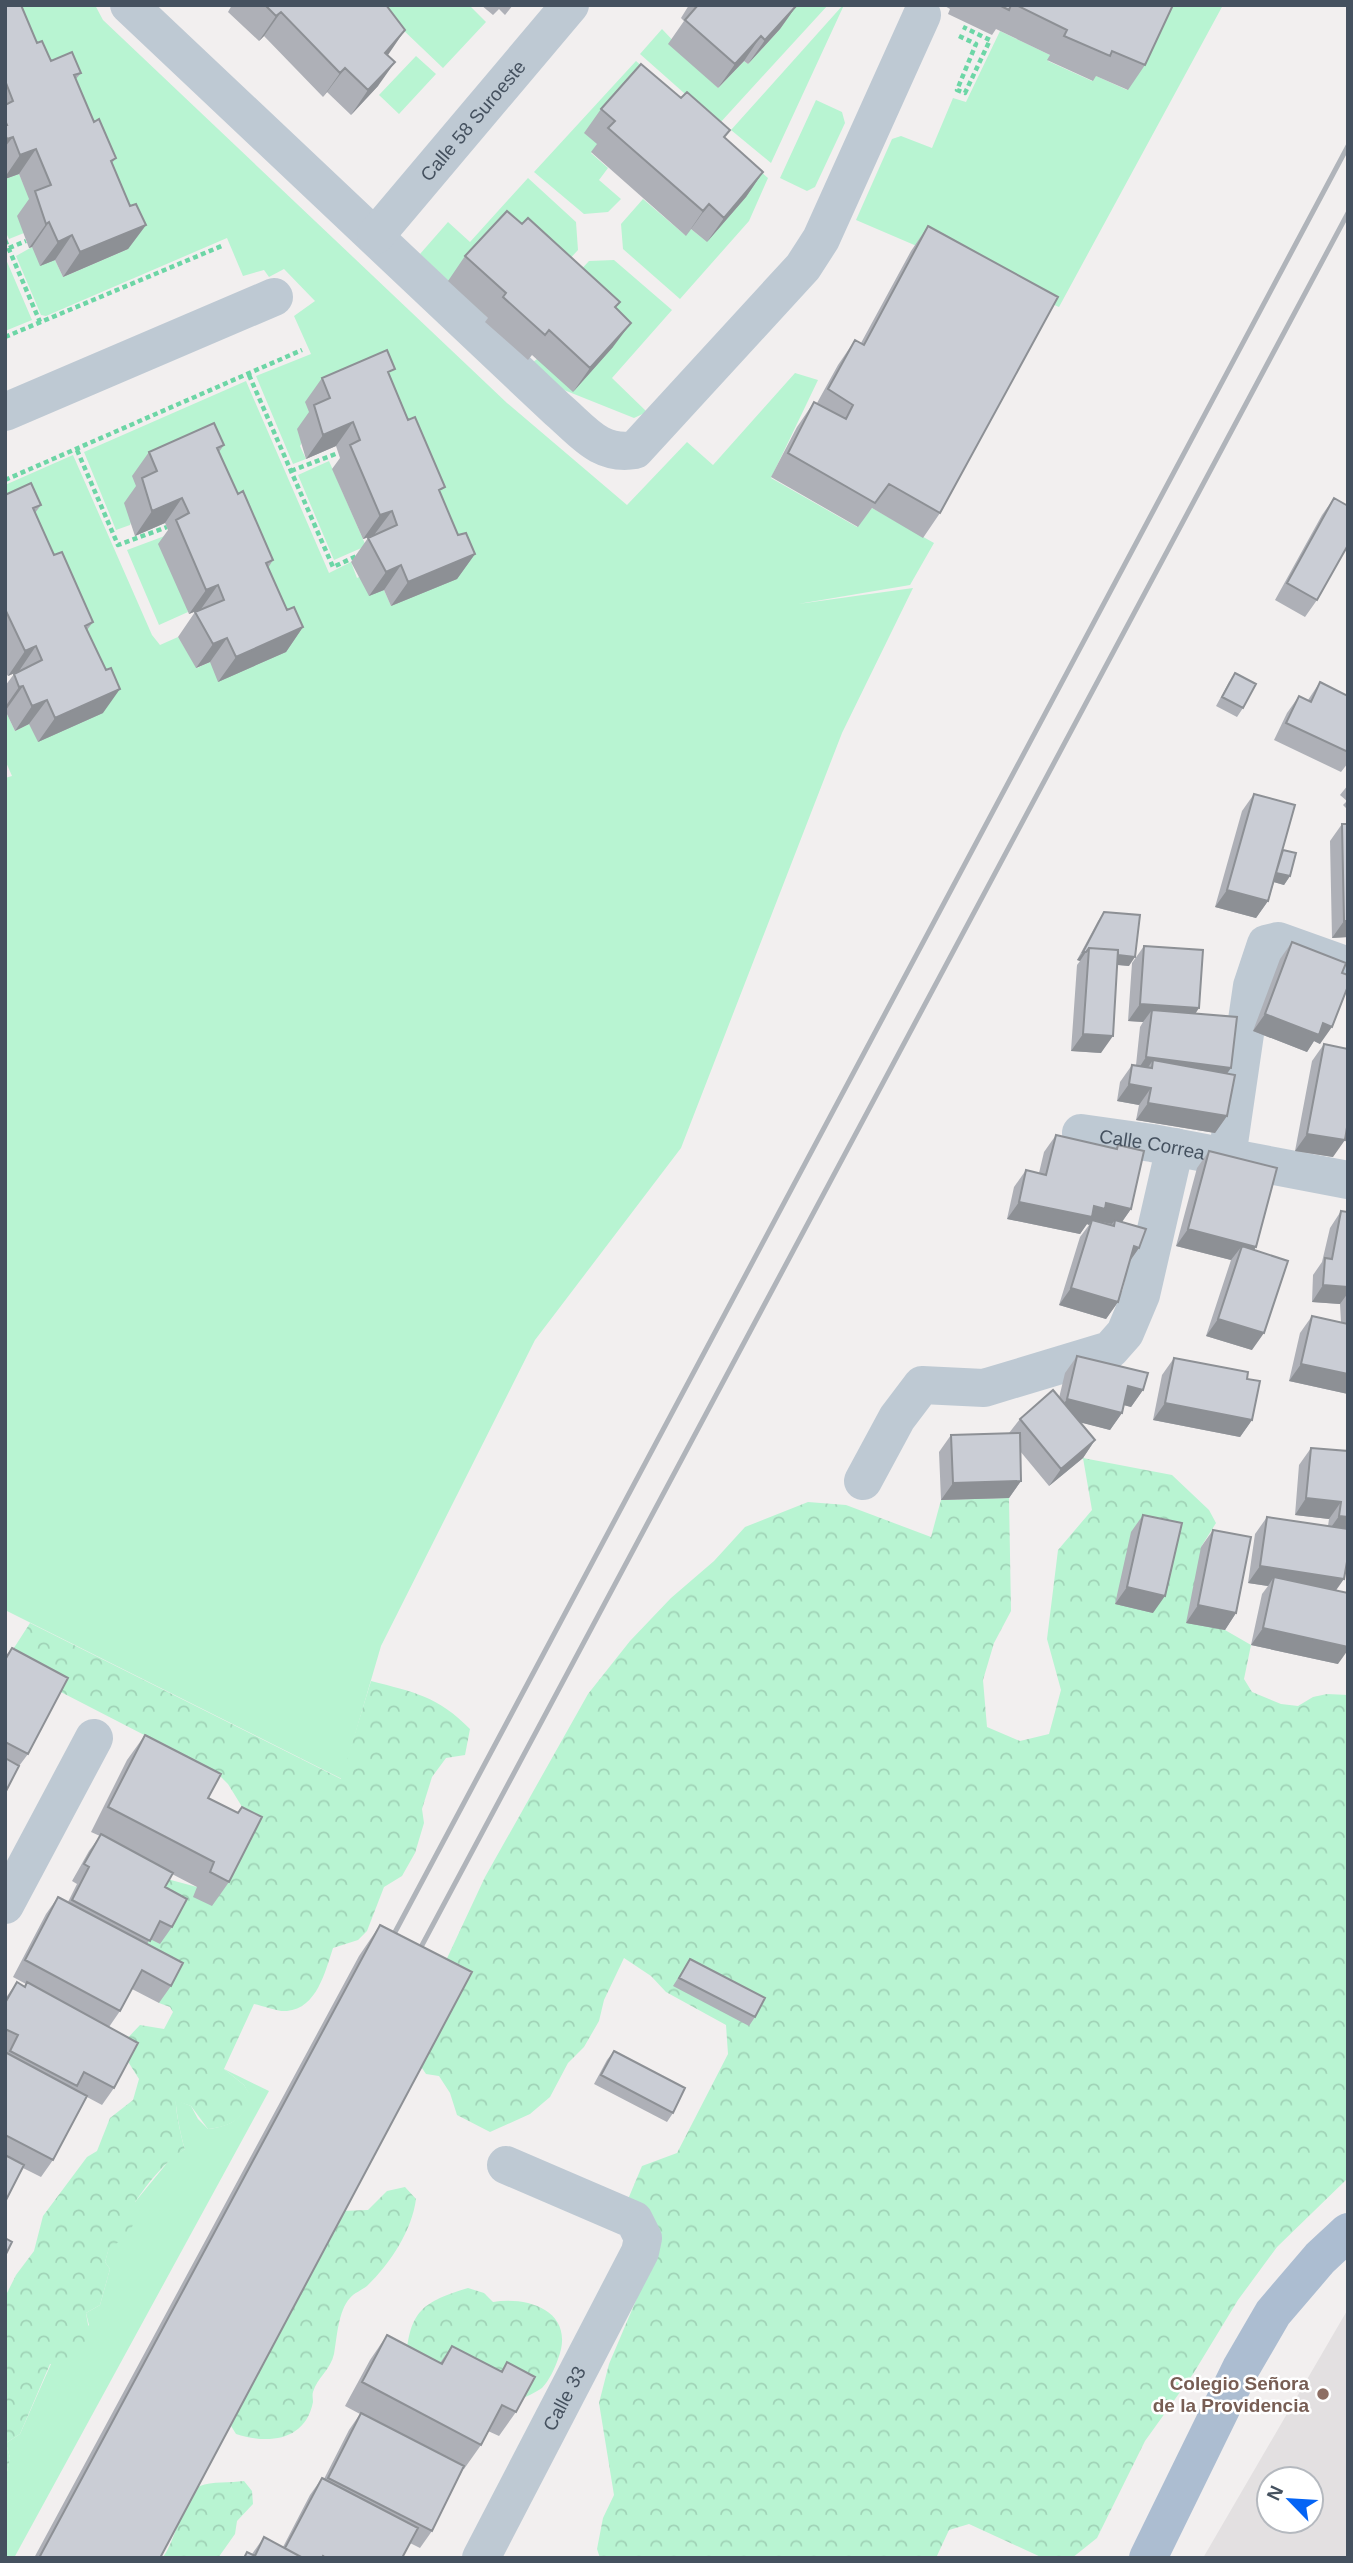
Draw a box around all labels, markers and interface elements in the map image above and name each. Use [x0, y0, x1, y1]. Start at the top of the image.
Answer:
street label: Calle 58 Suroeste [416, 56, 530, 185]
street label: Calle Correa [1098, 1126, 1207, 1164]
street label: Calle 33 [539, 2363, 590, 2434]
place label: Colegio Señora de la Providencia [1153, 2373, 1309, 2416]
marker: Colegio Señora de la Providencia [1315, 2386, 1331, 2402]
north arrow [1255, 2465, 1325, 2535]
text: N [1263, 2482, 1287, 2504]

